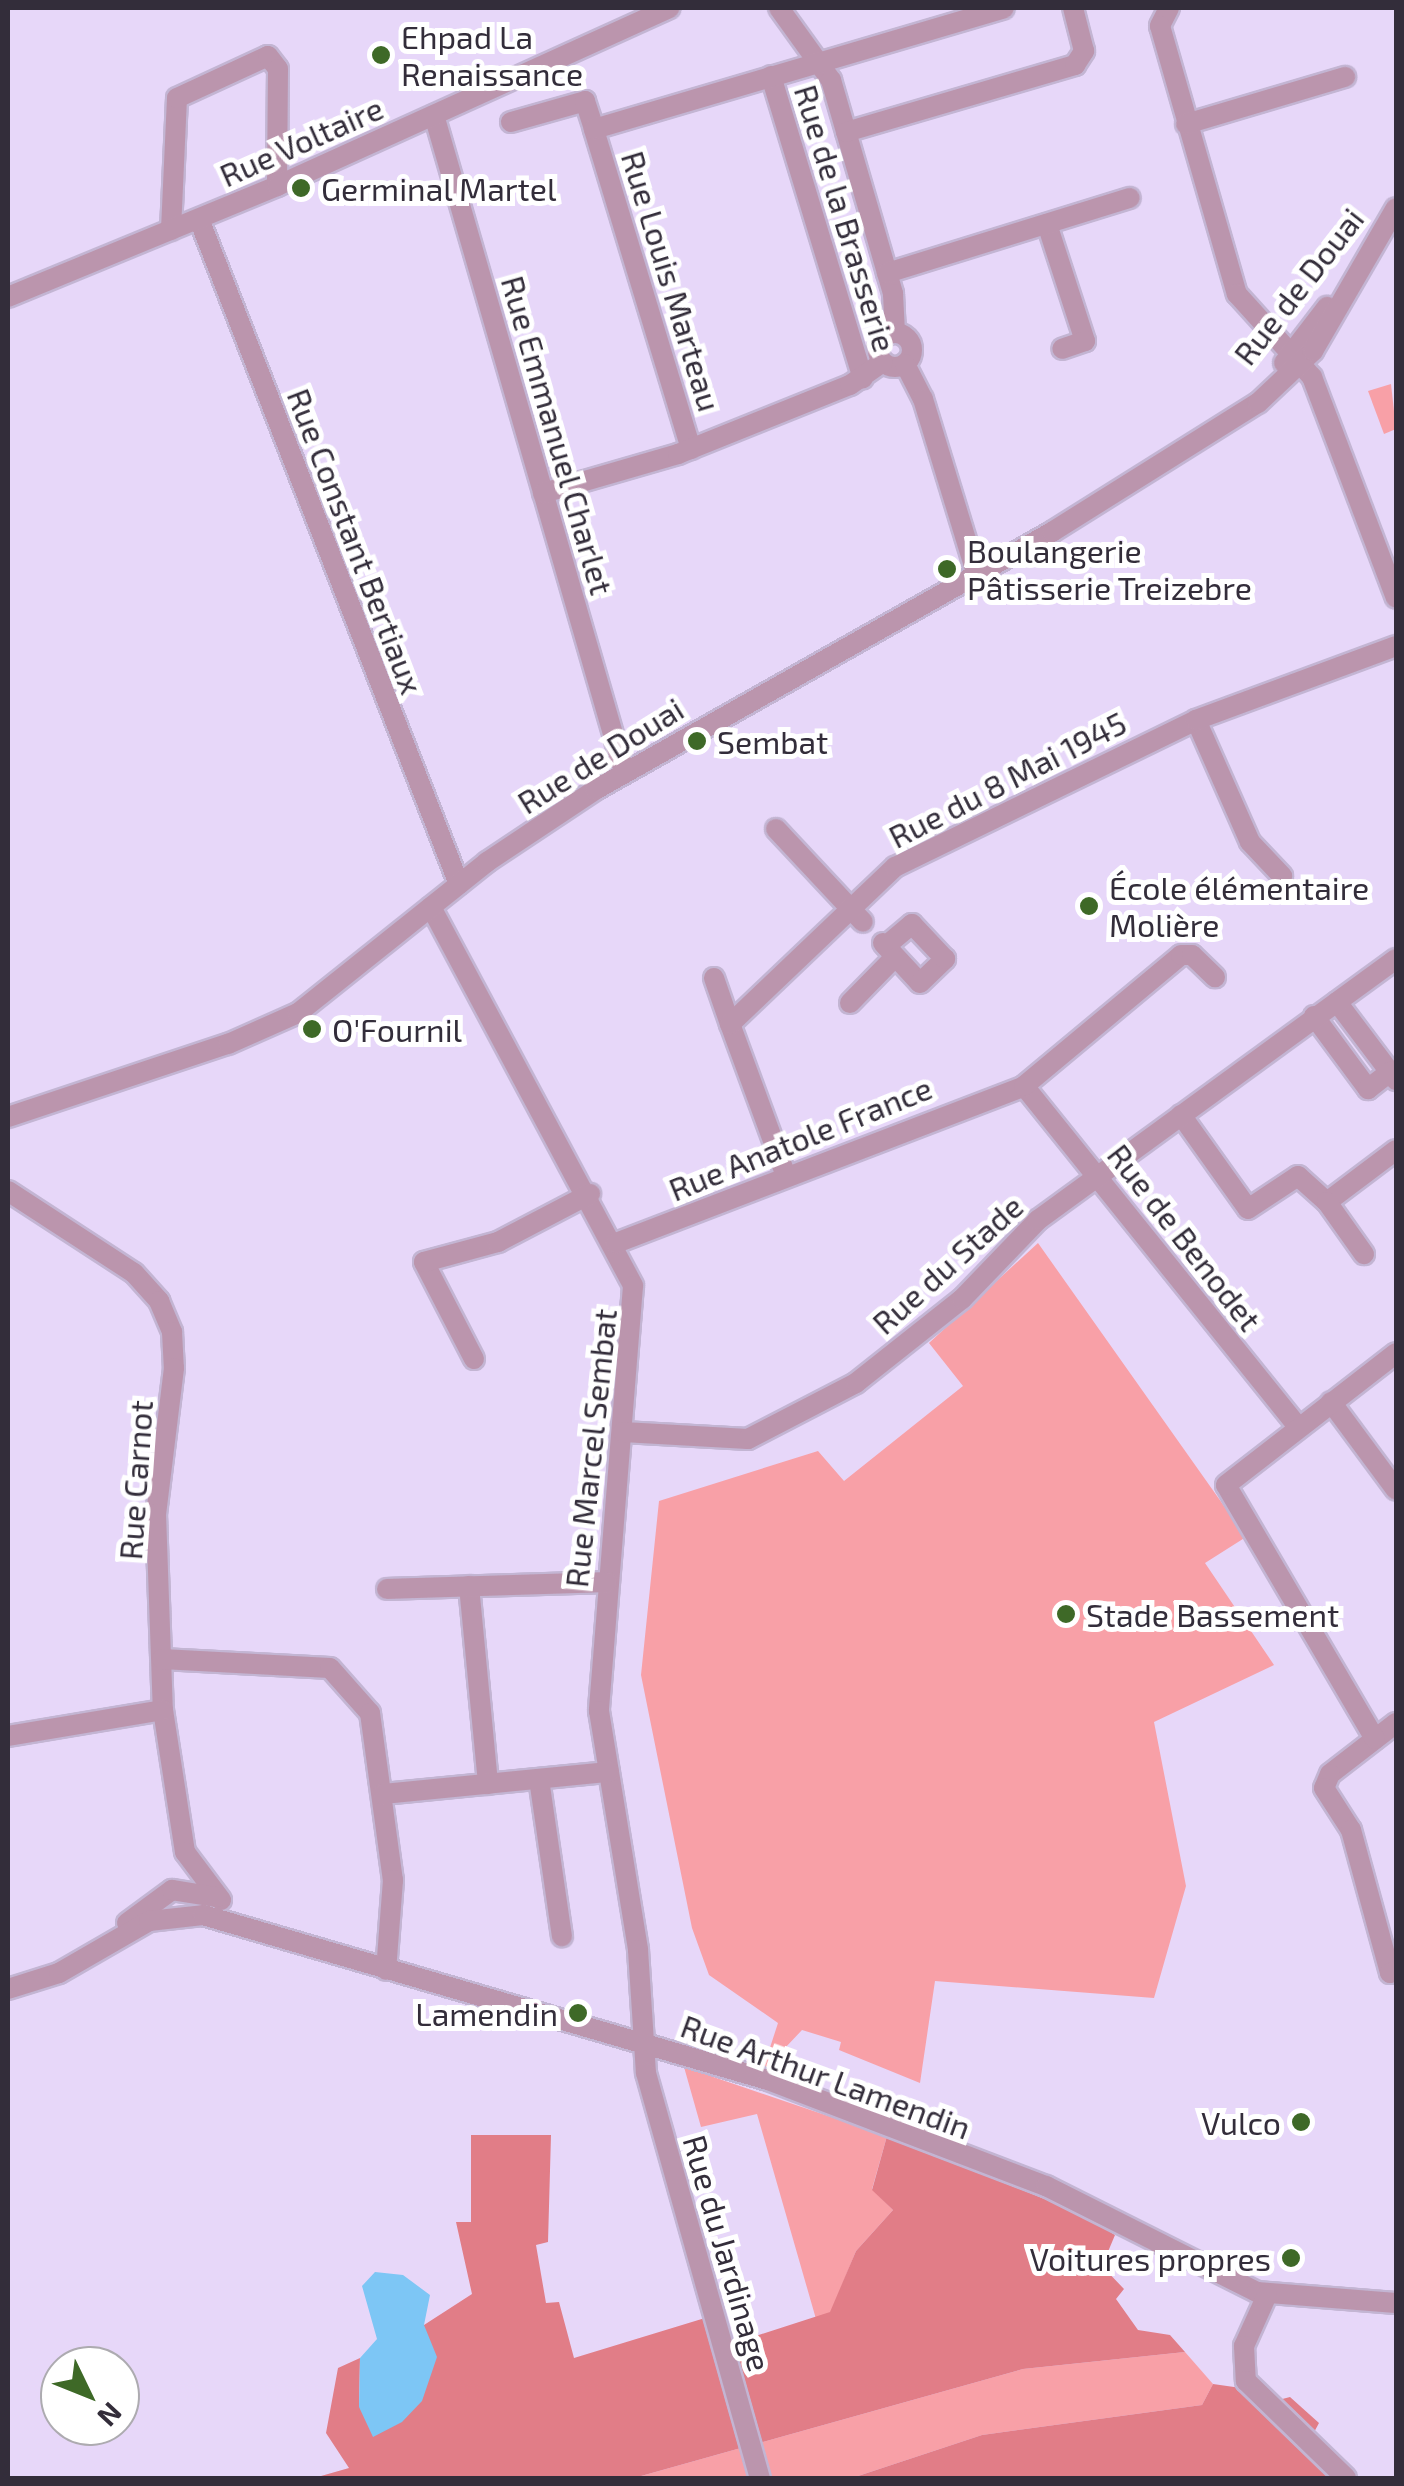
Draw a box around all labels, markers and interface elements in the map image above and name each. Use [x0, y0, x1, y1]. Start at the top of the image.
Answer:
place label: Ehpad La Renaissance [401, 18, 583, 93]
marker: Ehpad La Renaissance [370, 44, 392, 66]
street label: Rue de la Brasserie [787, 80, 905, 356]
street label: Rue Voltaire [213, 88, 389, 194]
street label: Rue Louis Marteau [614, 146, 730, 416]
place label: Germinal Martel [321, 169, 557, 207]
marker: Germinal Martel [290, 177, 312, 199]
street label: Rue de Douai [1225, 200, 1371, 372]
street label: Rue Emmanuel Charlet [494, 271, 622, 599]
street label: Rue Constant Bertiaux [280, 383, 432, 699]
place label: Boulangerie Pâtisserie Treizebre [967, 532, 1253, 607]
marker: Boulangerie Pâtisserie Treizebre [936, 558, 958, 580]
street label: Rue de Douai [510, 689, 690, 821]
street label: Rue du 8 Mai 1945 [882, 703, 1132, 855]
place label: Sembat [717, 722, 828, 760]
marker: Sembat [686, 730, 708, 752]
place label: École élémentaire Molière [1109, 869, 1369, 944]
marker: École élémentaire Molière [1078, 895, 1100, 917]
place label: O'Fournil [332, 1010, 462, 1048]
marker: O'Fournil [301, 1018, 323, 1040]
street label: Rue Anatole France [663, 1068, 937, 1208]
street label: Rue de Benodet [1100, 1136, 1270, 1338]
street label: Rue du Stade [864, 1186, 1030, 1342]
street label: Rue Marcel Sembat [556, 1306, 624, 1590]
street label: Rue Carnot [110, 1399, 160, 1561]
place label: Stade Bassement [1086, 1595, 1339, 1633]
marker: Stade Bassement [1055, 1603, 1077, 1625]
place label: Lamendin [415, 1994, 558, 2032]
marker: Lamendin [567, 2002, 589, 2024]
street label: Rue Arthur Lamendin [675, 2006, 977, 2146]
place label: Vulco [1201, 2103, 1281, 2141]
marker: Vulco [1290, 2111, 1312, 2133]
street label: Rue du Jardinage [676, 2130, 780, 2376]
place label: Voitures propres [1030, 2239, 1271, 2277]
marker: Voitures propres [1280, 2247, 1302, 2269]
north arrow [40, 2346, 140, 2446]
text: N [91, 2396, 130, 2434]

